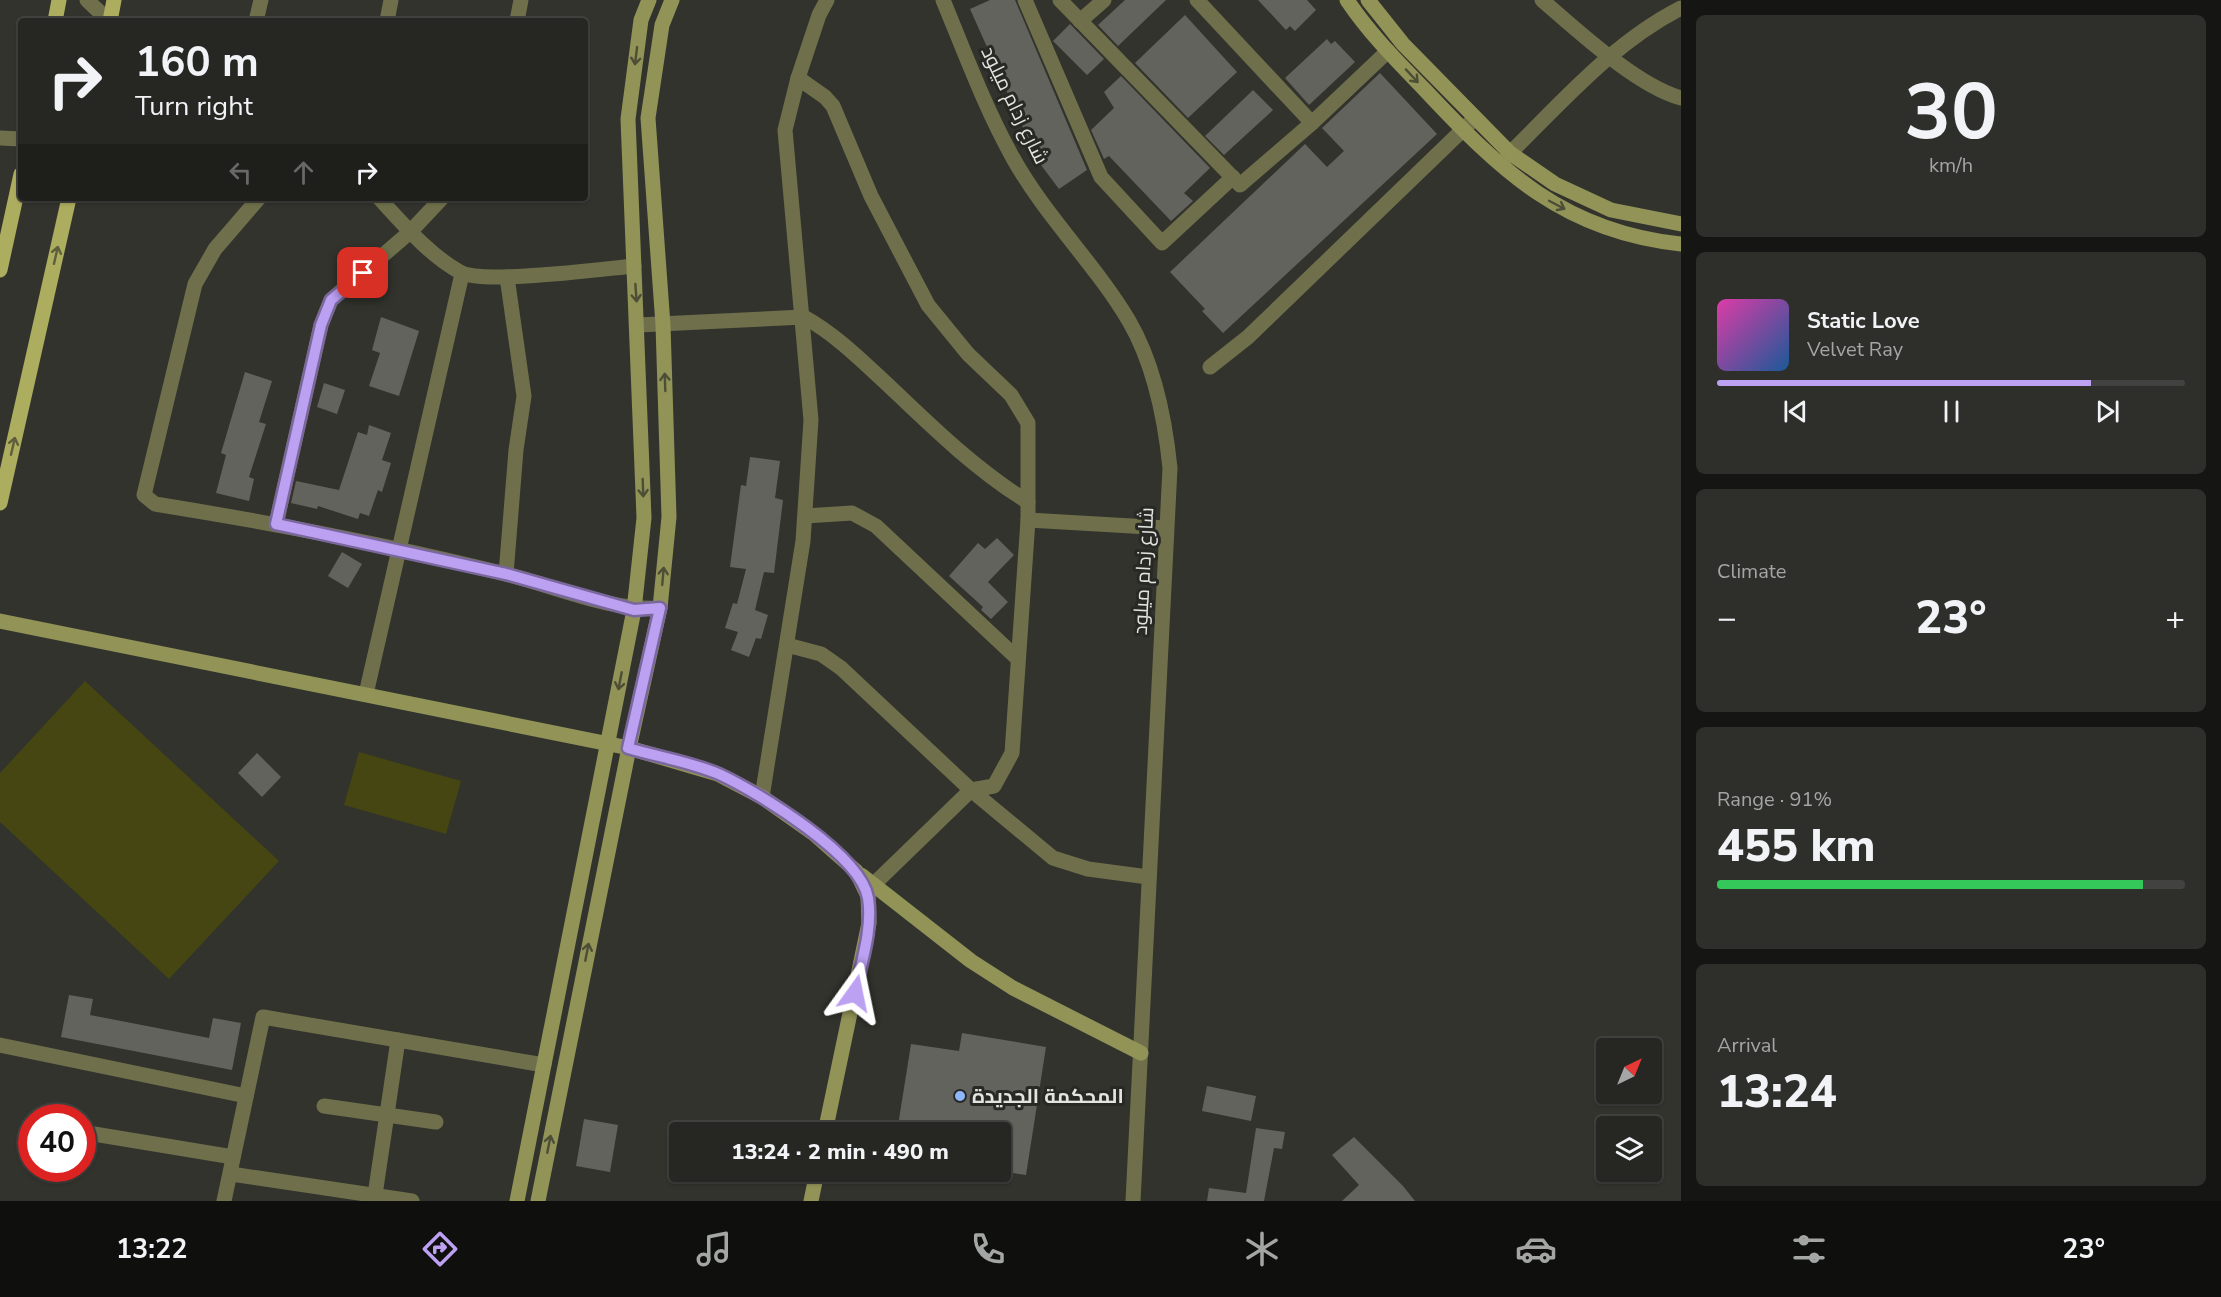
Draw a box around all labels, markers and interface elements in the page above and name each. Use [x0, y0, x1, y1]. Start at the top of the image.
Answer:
text: 160 m [135, 34, 259, 91]
icon: right [36, 42, 114, 120]
street label: شارع زدام ميلود [974, 42, 1055, 169]
one-way arrow [630, 46, 641, 66]
text: 30 [1904, 59, 1998, 166]
one-way arrow [1405, 69, 1419, 84]
text: Turn right [135, 88, 253, 125]
text: km/h [1929, 152, 1973, 179]
icon: left [224, 156, 257, 189]
icon: ahead [287, 156, 320, 189]
icon: right [350, 156, 383, 189]
one-way arrow [1547, 200, 1565, 211]
one-way arrow [51, 246, 63, 265]
pin [337, 247, 388, 298]
icon: arrive [346, 256, 379, 289]
one-way arrow [630, 282, 641, 302]
text: Static Love [1807, 306, 1920, 336]
text: Velvet Ray [1807, 336, 1903, 363]
one-way arrow [659, 372, 671, 392]
icon: previous [1779, 395, 1812, 428]
icon: pause [1935, 395, 1968, 428]
icon: next [2091, 395, 2124, 428]
one-way arrow [8, 436, 19, 456]
one-way arrow [637, 477, 649, 497]
street label: شارع زدام ميلود [1127, 506, 1160, 636]
text: Climate [1717, 558, 1786, 585]
one-way arrow [658, 567, 669, 587]
text: 23° [1915, 588, 1987, 649]
text: − [1717, 596, 1737, 641]
text: + [2165, 596, 2185, 641]
one-way arrow [614, 670, 625, 690]
text: Range · 91% [1717, 786, 1832, 813]
text: 455 km [1717, 816, 1876, 877]
one-way arrow [582, 943, 593, 963]
position arrow [823, 961, 887, 1025]
text: Arrival [1717, 1032, 1777, 1059]
north arrow [1596, 1038, 1662, 1104]
map controls [1596, 1038, 1662, 1182]
text: 13:24 [1717, 1062, 1837, 1123]
place label: المحكمة الجديدة [972, 1083, 1124, 1110]
marker: المحكمة الجديدة [953, 1089, 967, 1103]
speed limit sign: 40 [18, 1104, 96, 1182]
button: layers [1596, 1116, 1662, 1182]
one-way arrow [544, 1134, 555, 1154]
text: 13:24 · 2 min · 490 m [731, 1137, 949, 1167]
icon: directions [419, 1228, 461, 1270]
icon: music [693, 1228, 735, 1270]
icon: phone [967, 1228, 1009, 1270]
icon: climate [1241, 1228, 1283, 1270]
icon: car [1515, 1228, 1557, 1270]
icon: filters [1788, 1228, 1830, 1270]
text: 13:22 [116, 1231, 187, 1268]
text: 23° [2062, 1231, 2105, 1268]

